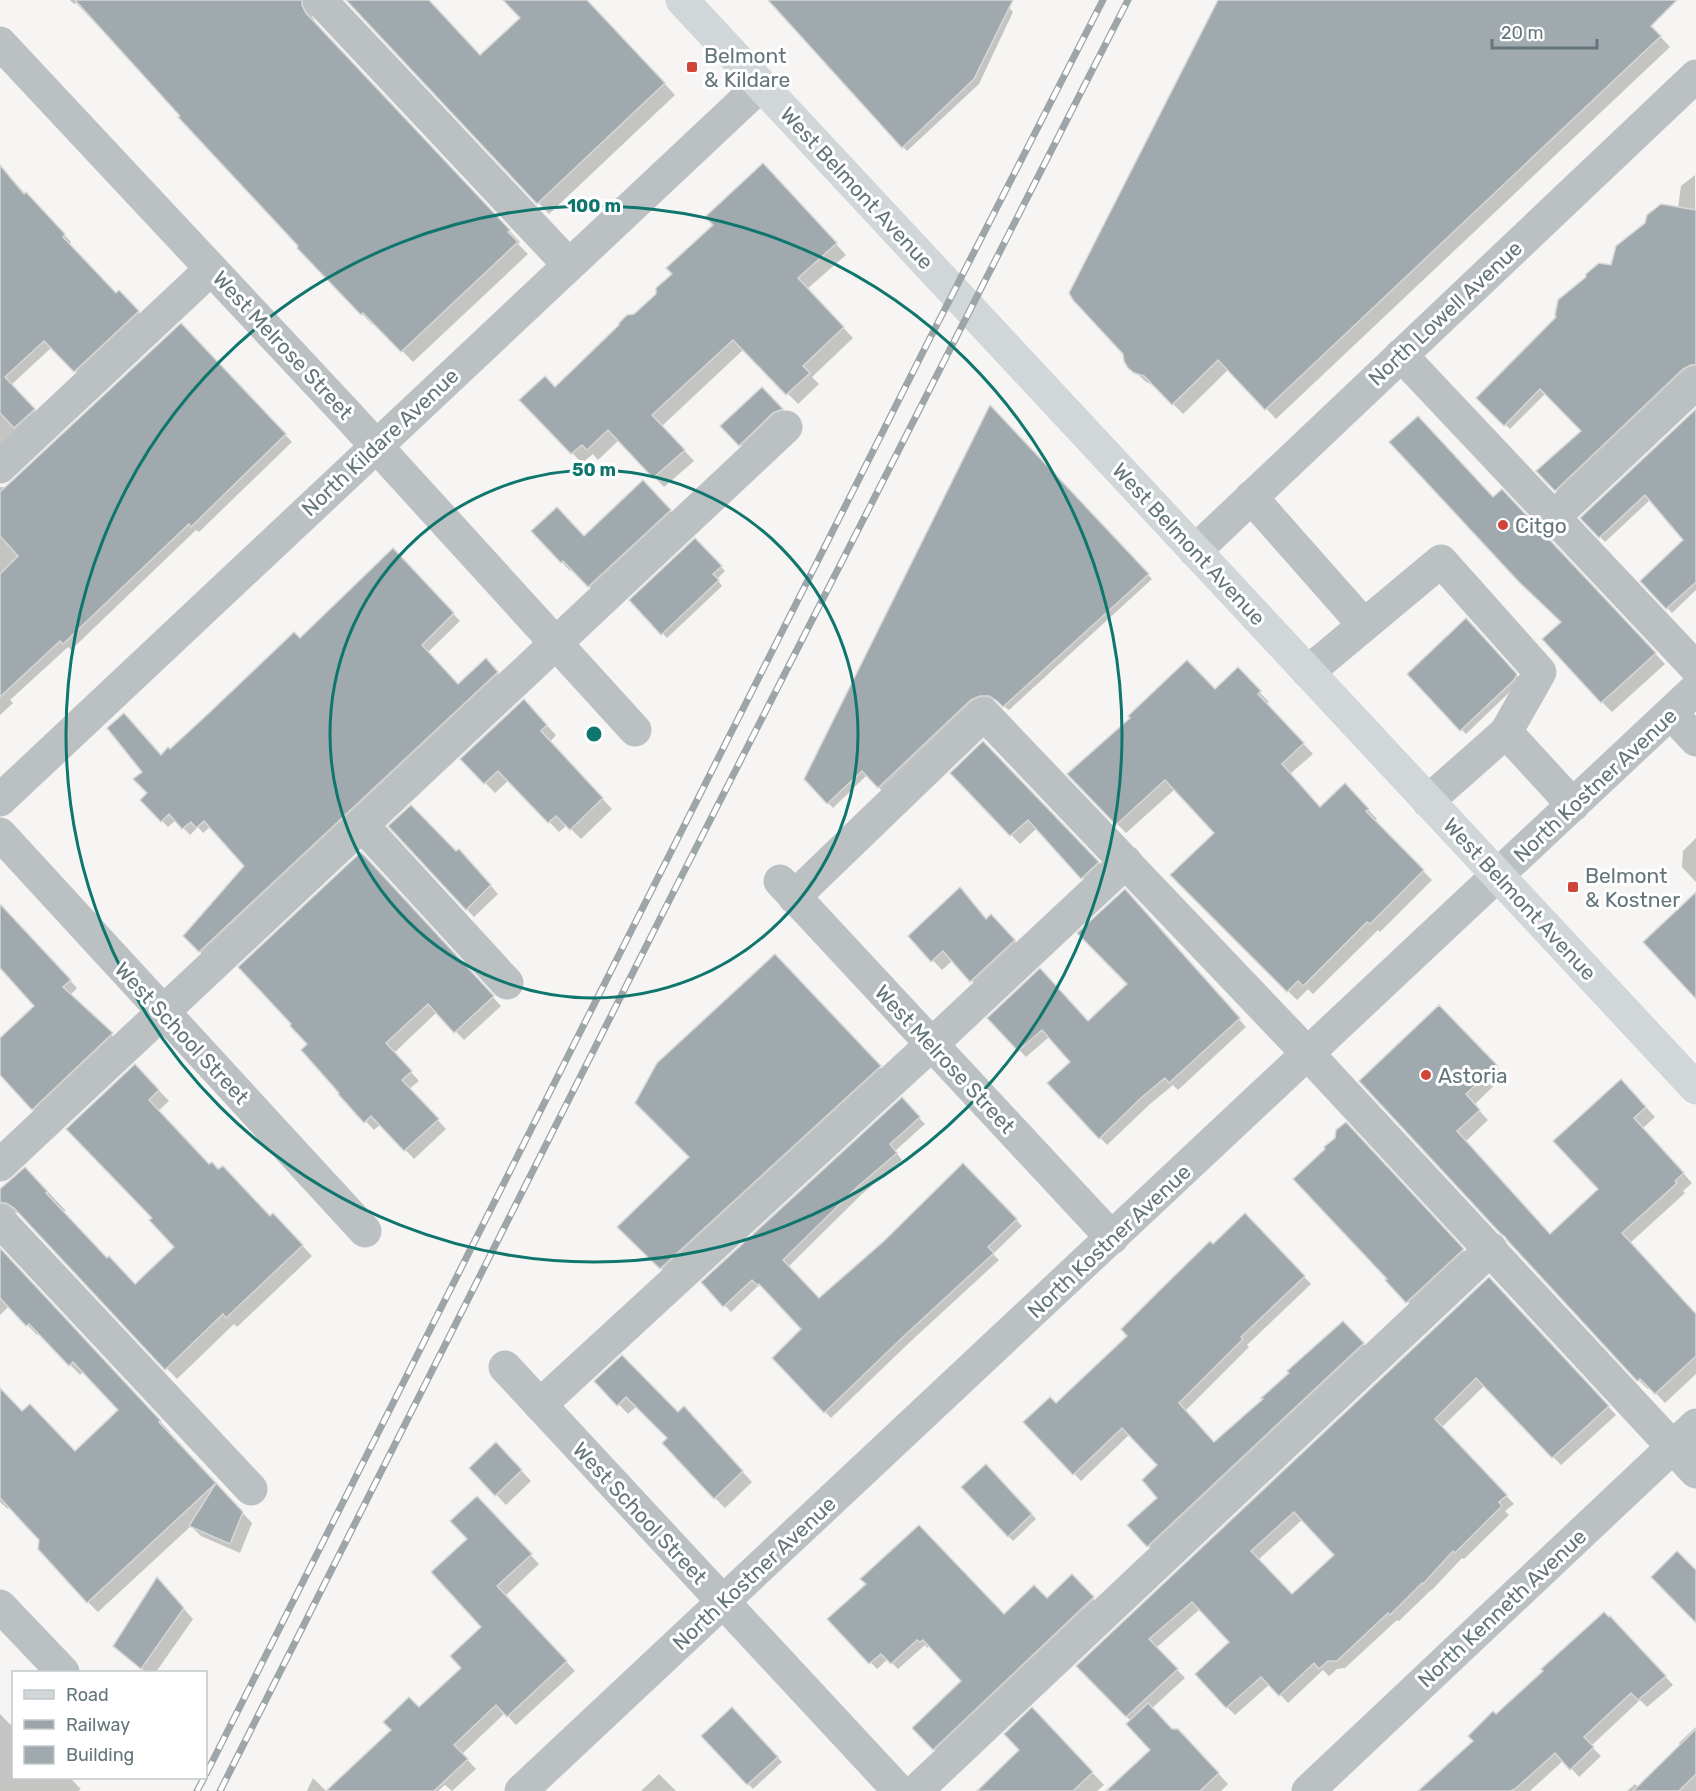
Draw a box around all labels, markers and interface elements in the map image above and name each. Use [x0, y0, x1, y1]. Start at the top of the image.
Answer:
scale bar [1492, 12, 1597, 50]
text: 20 m [1501, 22, 1543, 44]
place label: Belmont & Kildare [704, 43, 790, 92]
marker: Belmont & Kildare [685, 60, 699, 74]
street label: West Belmont Avenue [775, 102, 939, 274]
text: 100 m [567, 195, 621, 217]
street label: North Lowell Avenue [1363, 235, 1527, 391]
street label: West Melrose Street [208, 266, 358, 424]
street label: North Kildare Avenue [296, 363, 464, 521]
street label: West Belmont Avenue [1107, 458, 1271, 630]
text: 50 m [572, 459, 616, 481]
place label: Citgo [1515, 513, 1567, 538]
marker: Citgo [1496, 518, 1510, 532]
street label: North Kostner Avenue [1508, 703, 1682, 867]
centre of rings [584, 724, 604, 744]
street label: West Belmont Avenue [1438, 813, 1602, 985]
place label: Belmont & Kostner [1585, 863, 1680, 912]
marker: Belmont & Kostner [1566, 880, 1580, 894]
street label: West School Street [110, 957, 254, 1109]
street label: West Melrose Street [870, 980, 1020, 1138]
place label: Astoria [1438, 1063, 1508, 1088]
marker: Astoria [1419, 1068, 1433, 1082]
street label: North Kostner Avenue [1022, 1159, 1196, 1323]
street label: West School Street [568, 1437, 712, 1589]
street label: North Kostner Avenue [667, 1491, 841, 1655]
street label: North Kenneth Avenue [1413, 1524, 1591, 1692]
legend [12, 1671, 207, 1779]
text: Road [66, 1684, 109, 1706]
text: Railway [66, 1714, 130, 1736]
text: Building [66, 1744, 134, 1766]

